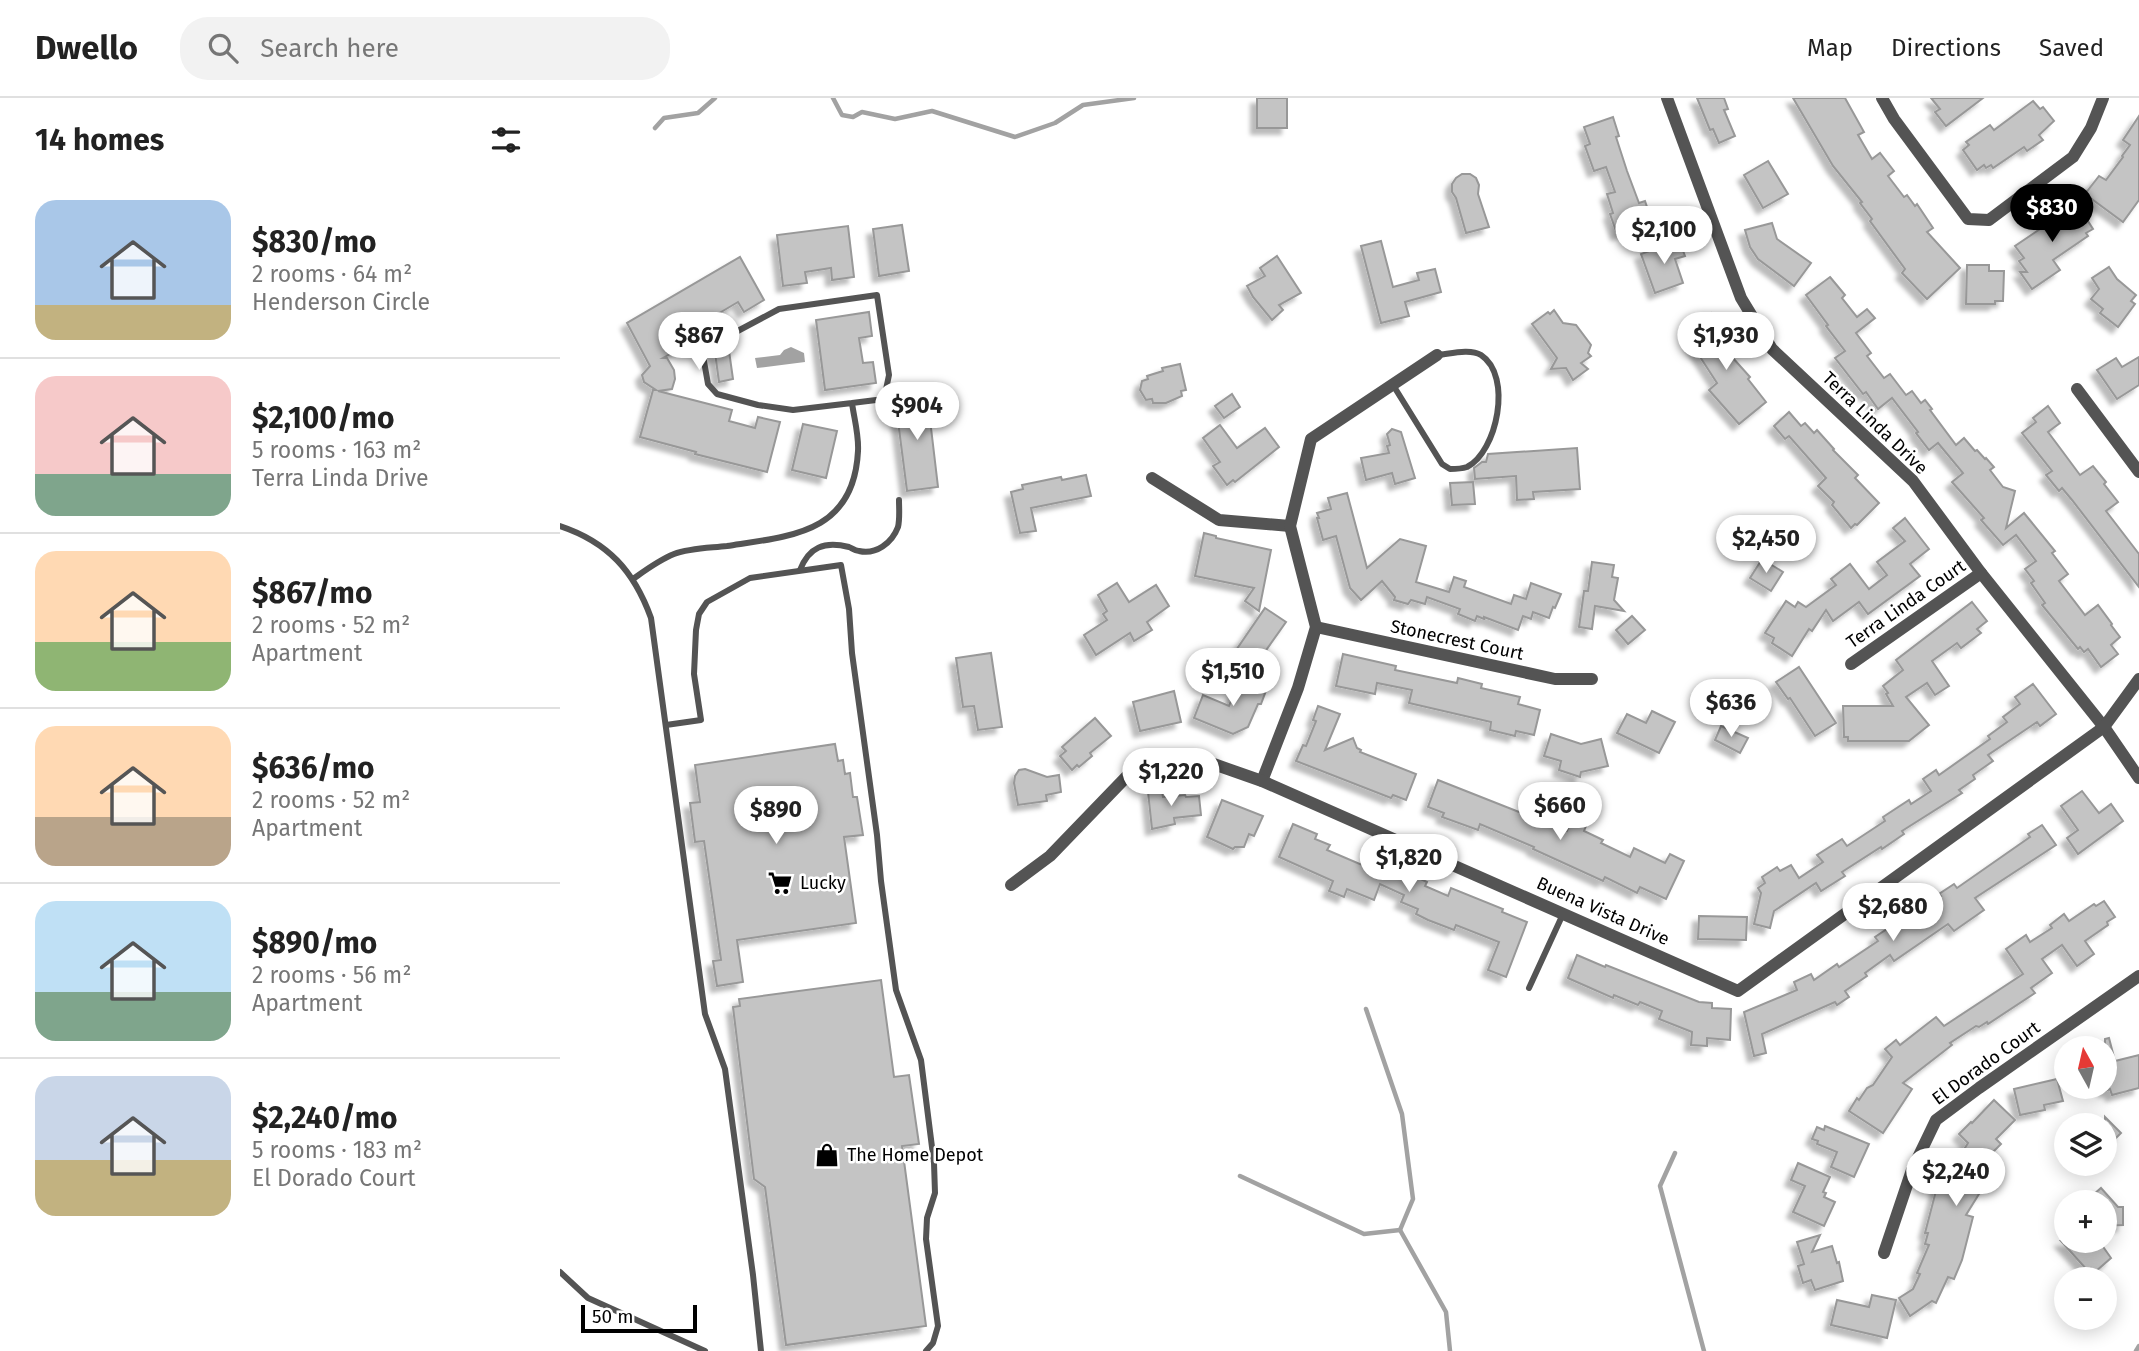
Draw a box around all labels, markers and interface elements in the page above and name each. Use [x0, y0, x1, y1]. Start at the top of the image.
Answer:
search box [180, 17, 670, 80]
text: Dwello [35, 28, 138, 68]
icon: search [204, 29, 242, 67]
text: Search here [260, 33, 399, 64]
text: Map [1807, 34, 1853, 62]
text: Directions [1891, 34, 2001, 62]
text: Saved [2039, 34, 2104, 62]
icon: filters [487, 121, 525, 159]
text: 14 homes [35, 122, 164, 158]
pin: $830 [2011, 184, 2093, 244]
text: $830 [2026, 193, 2078, 221]
pin: $2,100 [1607, 206, 1721, 266]
text: $2,100 [1631, 215, 1697, 243]
text: $830/mo [252, 224, 377, 260]
icon: home [91, 228, 175, 312]
text: 2 rooms · 64 m² [252, 260, 412, 288]
text: Henderson Circle [252, 288, 430, 316]
pin: $867 [658, 313, 740, 372]
pin: $1,930 [1669, 313, 1783, 372]
text: $867 [674, 321, 724, 349]
text: $1,930 [1693, 321, 1759, 349]
street label: Terra Linda Drive [1818, 367, 1932, 479]
pin: $904 [876, 382, 958, 442]
text: $904 [891, 391, 943, 419]
text: $2,100/mo [252, 400, 394, 436]
icon: home [91, 404, 175, 488]
text: 5 rooms · 163 m² [252, 436, 421, 464]
text: Terra Linda Drive [252, 464, 428, 492]
pin: $2,450 [1709, 516, 1823, 575]
text: $2,450 [1732, 524, 1800, 552]
street label: Terra Linda Court [1842, 555, 1970, 653]
text: $867/mo [252, 575, 372, 611]
icon: home [91, 579, 175, 663]
text: 2 rooms · 52 m² [252, 611, 410, 639]
street label: Stonecrest Court [1388, 615, 1526, 665]
text: Apartment [252, 639, 362, 667]
pin: $1,510 [1176, 648, 1290, 708]
text: $1,510 [1201, 657, 1265, 685]
pin: $636 [1690, 680, 1772, 739]
text: $636 [1706, 688, 1756, 716]
pin: $1,220 [1114, 748, 1228, 808]
text: $636/mo [252, 750, 375, 786]
icon: home [91, 754, 175, 838]
text: $1,220 [1138, 757, 1204, 785]
pin: $660 [1519, 782, 1601, 842]
text: 2 rooms · 52 m² [252, 786, 410, 814]
pin: $890 [735, 786, 817, 846]
text: $660 [1534, 791, 1586, 819]
text: $890 [750, 795, 802, 823]
text: Apartment [252, 814, 362, 842]
pin: $1,820 [1352, 834, 1466, 894]
text: $1,820 [1376, 843, 1442, 871]
supermarket icon: Lucky [766, 869, 794, 897]
place label: Lucky [800, 872, 846, 894]
street label: Buena Vista Drive [1533, 872, 1673, 950]
pin: $2,680 [1836, 884, 1950, 943]
text: $2,680 [1858, 892, 1928, 920]
text: $890/mo [252, 925, 377, 961]
icon: home [91, 929, 175, 1013]
text: 2 rooms · 56 m² [252, 961, 411, 989]
text: Apartment [252, 989, 362, 1017]
street label: El Dorado Court [1928, 1016, 2045, 1110]
north arrow [2054, 1036, 2118, 1099]
map controls [2054, 1036, 2117, 1330]
text: $2,240/mo [252, 1100, 398, 1136]
icon: home [91, 1104, 175, 1188]
button: layers [2054, 1113, 2117, 1176]
text: 5 rooms · 183 m² [252, 1136, 422, 1164]
shop icon: The Home Depot [813, 1141, 841, 1169]
place label: The Home Depot [847, 1144, 984, 1166]
pin: $2,240 [1899, 1148, 2013, 1208]
text: $2,240 [1922, 1157, 1990, 1185]
text: El Dorado Court [252, 1164, 416, 1192]
button: + [2054, 1190, 2117, 1253]
button: − [2054, 1267, 2117, 1330]
scale bar [581, 1302, 696, 1334]
text: 50 m [592, 1305, 633, 1328]

